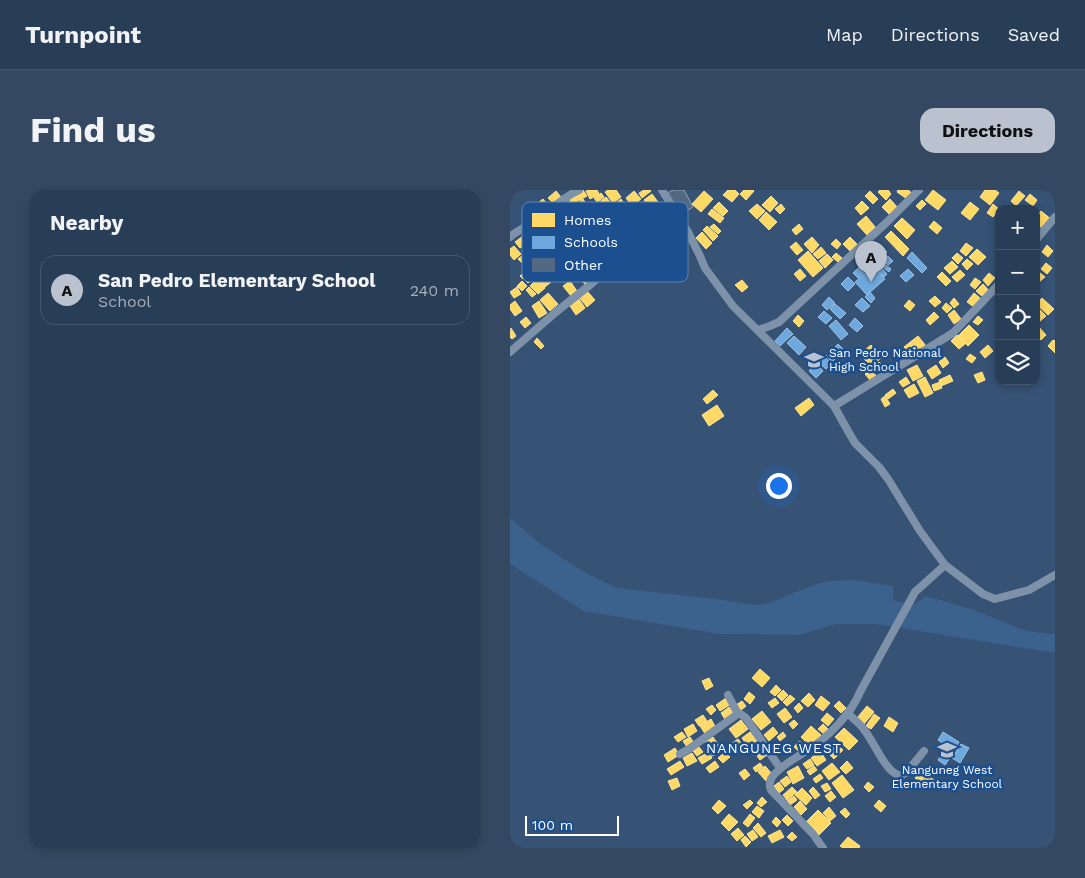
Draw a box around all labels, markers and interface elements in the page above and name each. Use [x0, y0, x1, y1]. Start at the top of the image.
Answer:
text: Turnpoint [25, 21, 141, 49]
text: Map [826, 24, 863, 45]
text: Directions [891, 24, 980, 45]
text: Saved [1008, 24, 1060, 45]
button: Directions [920, 108, 1055, 153]
text: Find us [30, 109, 156, 151]
legend [522, 202, 688, 282]
map controls [995, 205, 1040, 385]
button: + [995, 205, 1040, 250]
text: Nearby [50, 210, 123, 235]
text: Homes [564, 212, 611, 228]
text: Schools [564, 234, 618, 250]
pin: A [855, 241, 887, 282]
button: − [995, 250, 1040, 295]
text: Other [564, 257, 603, 273]
text: San Pedro Elementary School [98, 269, 376, 292]
text: A [62, 281, 72, 300]
text: 240 m [410, 281, 459, 300]
text: School [98, 292, 151, 311]
button: locate [995, 295, 1040, 340]
button: layers [995, 340, 1040, 385]
place label: San Pedro National High School [829, 346, 941, 374]
school or university icon: San Pedro National High School [803, 349, 825, 371]
your location [766, 473, 792, 499]
school or university icon: Nanguneg West Elementary School [936, 739, 958, 761]
district label: NANGUNEG WEST [706, 740, 842, 756]
place label: Nanguneg West Elementary School [892, 763, 1003, 791]
scale bar [525, 813, 619, 836]
text: 100 m [532, 817, 573, 833]

